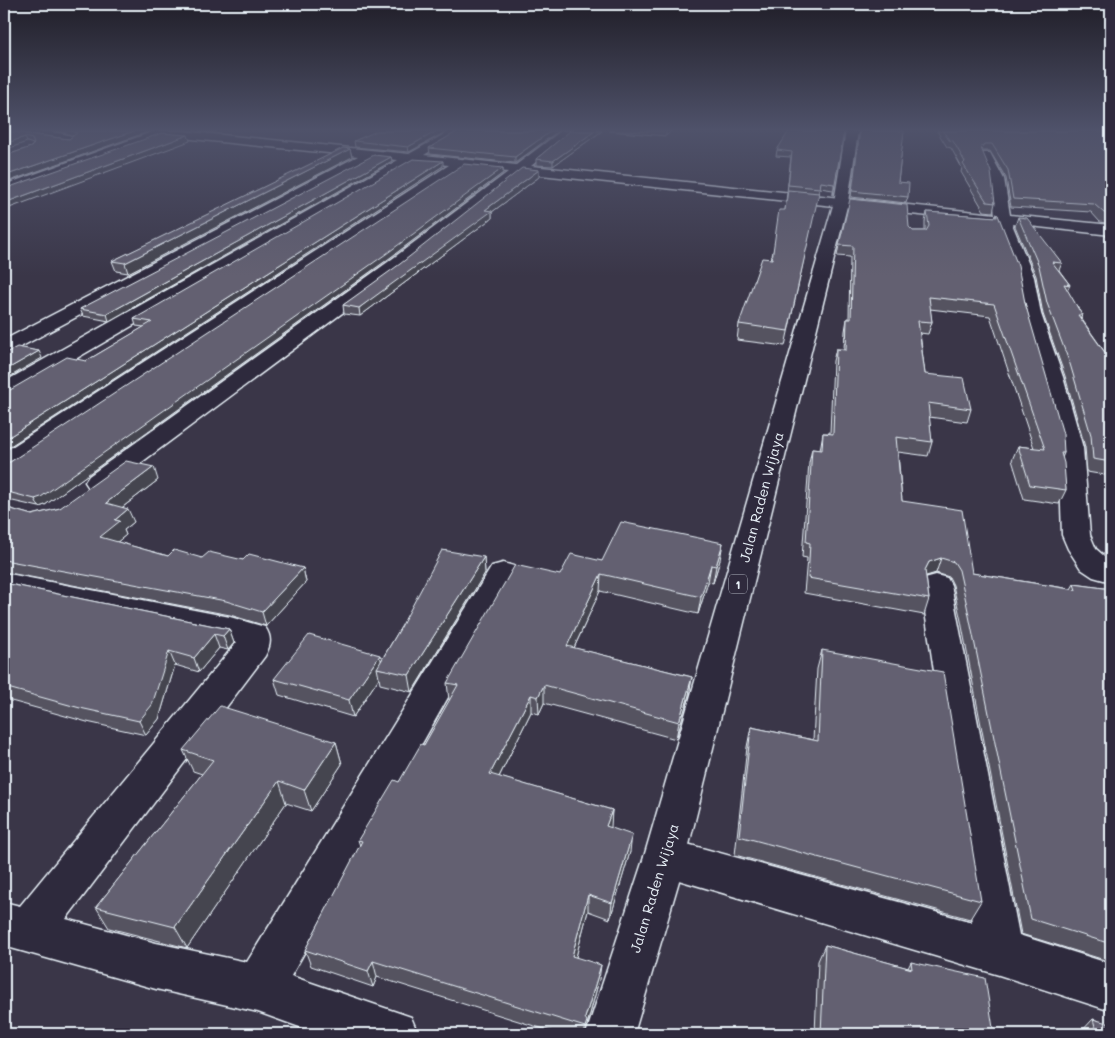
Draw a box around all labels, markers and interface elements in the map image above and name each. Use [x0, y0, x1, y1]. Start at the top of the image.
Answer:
street label: Jalan Raden Wijaya [734, 430, 788, 564]
road number: 1 [729, 574, 747, 594]
street label: Jalan Raden Wijaya [625, 821, 683, 955]

